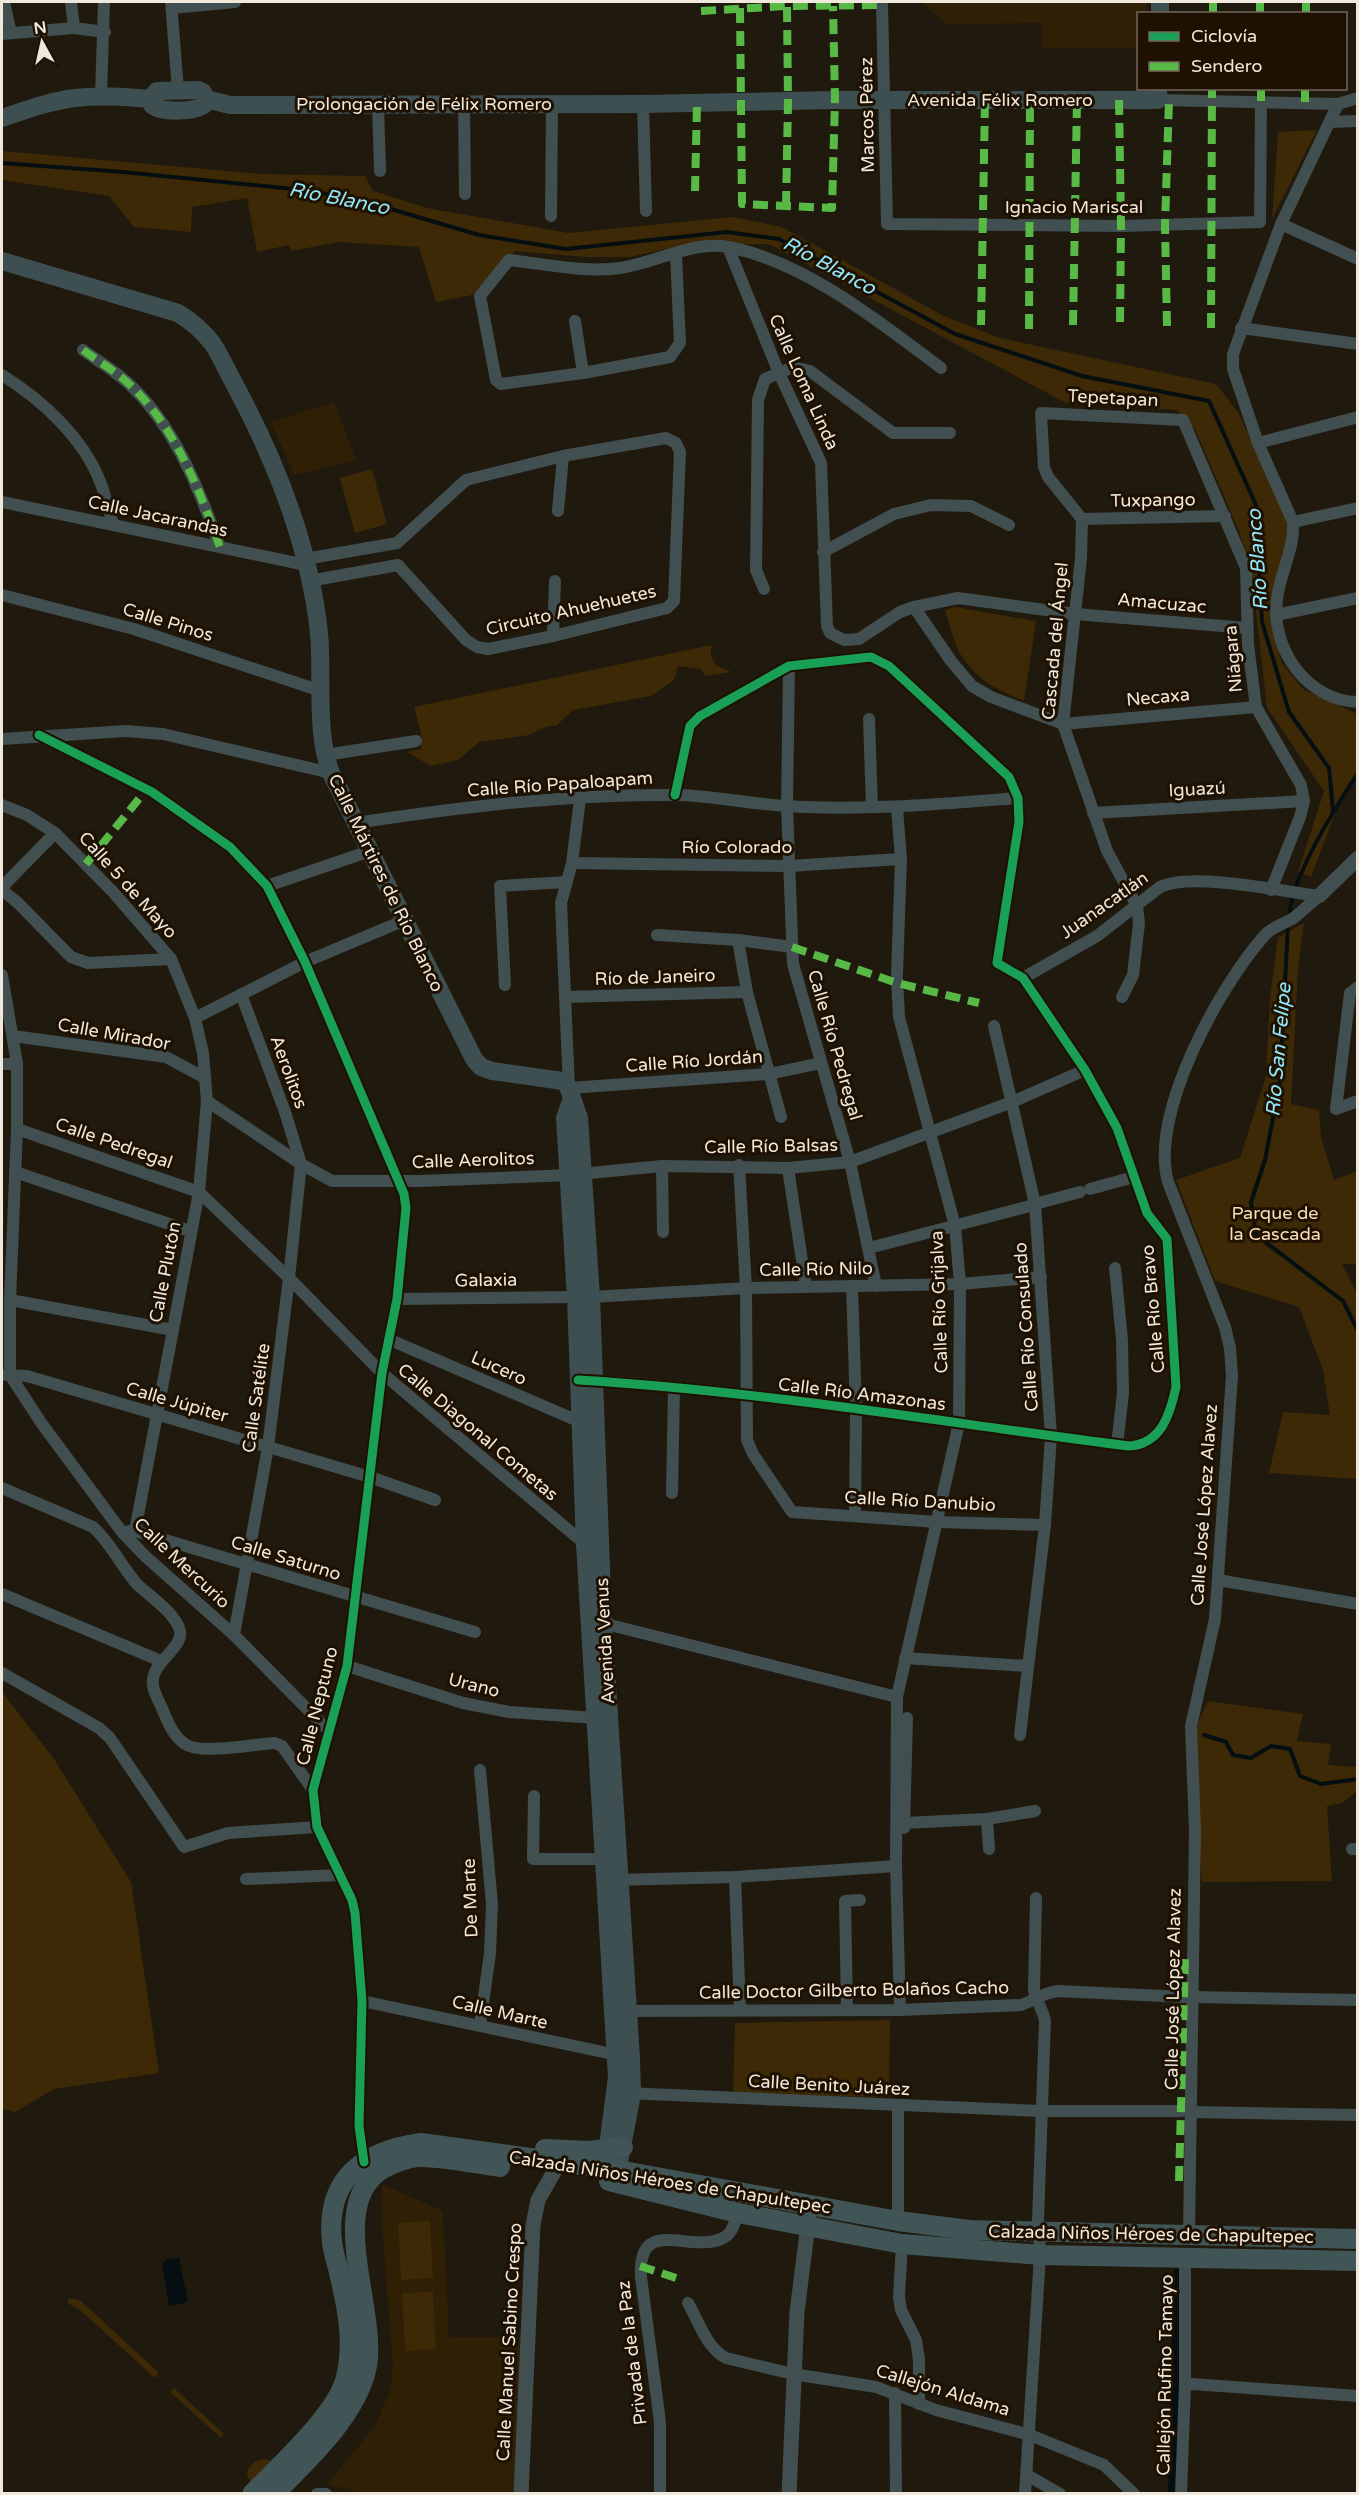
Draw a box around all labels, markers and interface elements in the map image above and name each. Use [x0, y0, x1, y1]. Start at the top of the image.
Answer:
north arrow [12, 12, 72, 72]
legend [1137, 12, 1347, 90]
text: N [32, 17, 48, 39]
text: Ciclovía [1191, 25, 1257, 47]
text: Sendero [1191, 55, 1262, 77]
street label: Marcos Pérez [855, 57, 879, 173]
street label: Avenida Félix Romero [907, 89, 1093, 111]
street label: Prolongación de Félix Romero [296, 93, 552, 115]
water label: Río Blanco [287, 178, 392, 221]
street label: Ignacio Mariscal [1005, 196, 1143, 218]
water label: Río Blanco [779, 232, 880, 301]
street label: Calle Loma Linda [764, 311, 844, 453]
street label: Tepetapan [1067, 385, 1159, 411]
street label: Tuxpango [1110, 488, 1196, 512]
street label: Calle Jacarandas [86, 490, 230, 542]
water label: Río Blanco [1242, 508, 1274, 611]
street label: Cascada del Ángel [1037, 561, 1073, 721]
street label: Circuito Ahuehuetes [484, 580, 658, 640]
street label: Amacuzac [1117, 588, 1207, 618]
street label: Calle Pinos [120, 598, 216, 646]
street label: Niágara [1219, 624, 1247, 694]
street label: Necaxa [1125, 683, 1191, 711]
street label: Calle Río Papaloapam [466, 767, 654, 801]
street label: Calle Mártires de Río Blanco [324, 770, 448, 996]
street label: Iguazú [1168, 777, 1226, 801]
street label: Calle 5 de Mayo [74, 827, 182, 943]
street label: Río Colorado [682, 836, 792, 858]
street label: Juanacatlán [1056, 867, 1152, 943]
street label: Río de Janeiro [594, 964, 716, 990]
street label: Calle Río Pedregal [803, 967, 867, 1123]
water label: Río San Felipe [1261, 980, 1297, 1118]
street label: Calle Mirador [56, 1013, 172, 1055]
street label: Aerolitos [266, 1032, 312, 1112]
street label: Calle Río Jordán [625, 1045, 763, 1077]
street label: Calle Pedregal [52, 1113, 176, 1173]
street label: Calle Río Balsas [704, 1134, 838, 1158]
street label: Calle Aerolitos [411, 1147, 535, 1173]
park label: Parque de la Cascada [1229, 1202, 1321, 1245]
street label: Calle Plutón [144, 1220, 186, 1324]
street label: Calle Río Grijalva [926, 1230, 952, 1374]
street label: Calle Río Consulado [1009, 1241, 1043, 1413]
street label: Calle Río Bravo [1136, 1244, 1170, 1374]
street label: Calle Río Nilo [759, 1257, 873, 1281]
street label: Galaxia [454, 1268, 518, 1292]
street label: Calle Satélite [237, 1342, 275, 1454]
street label: Lucero [468, 1346, 530, 1390]
street label: Calle Diagonal Cometas [393, 1359, 563, 1505]
street label: Calle Río Amazonas [777, 1373, 947, 1415]
street label: Calle Júpiter [123, 1377, 231, 1427]
street label: Calle José López Alavez [1186, 1403, 1222, 1607]
street label: Calle Río Danubio [844, 1486, 996, 1516]
street label: Calle Mercurio [129, 1513, 235, 1613]
street label: Calle Saturno [228, 1531, 344, 1585]
street label: Avenida Venus [591, 1577, 619, 1705]
street label: Calle Neptuno [292, 1644, 342, 1768]
street label: Urano [446, 1668, 502, 1702]
street label: De Marte [458, 1858, 482, 1938]
street label: Calle José López Alavez [1160, 1888, 1186, 2090]
street label: Calle Doctor Gilberto Bolaños Cacho [699, 1976, 1009, 2004]
street label: Calle Marte [450, 1990, 550, 2034]
street label: Calle Benito Juárez [747, 2070, 911, 2100]
street label: Calzada Niños Héroes de Chapultepec [507, 2146, 833, 2218]
street label: Calzada Niños Héroes de Chapultepec [988, 2220, 1314, 2248]
street label: Calle Manuel Sabino Crespo [492, 2222, 526, 2462]
street label: Callejón Rufino Tamayo [1152, 2274, 1178, 2476]
street label: Privada de la Paz [612, 2280, 652, 2426]
street label: Callejón Aldama [873, 2359, 1013, 2421]

